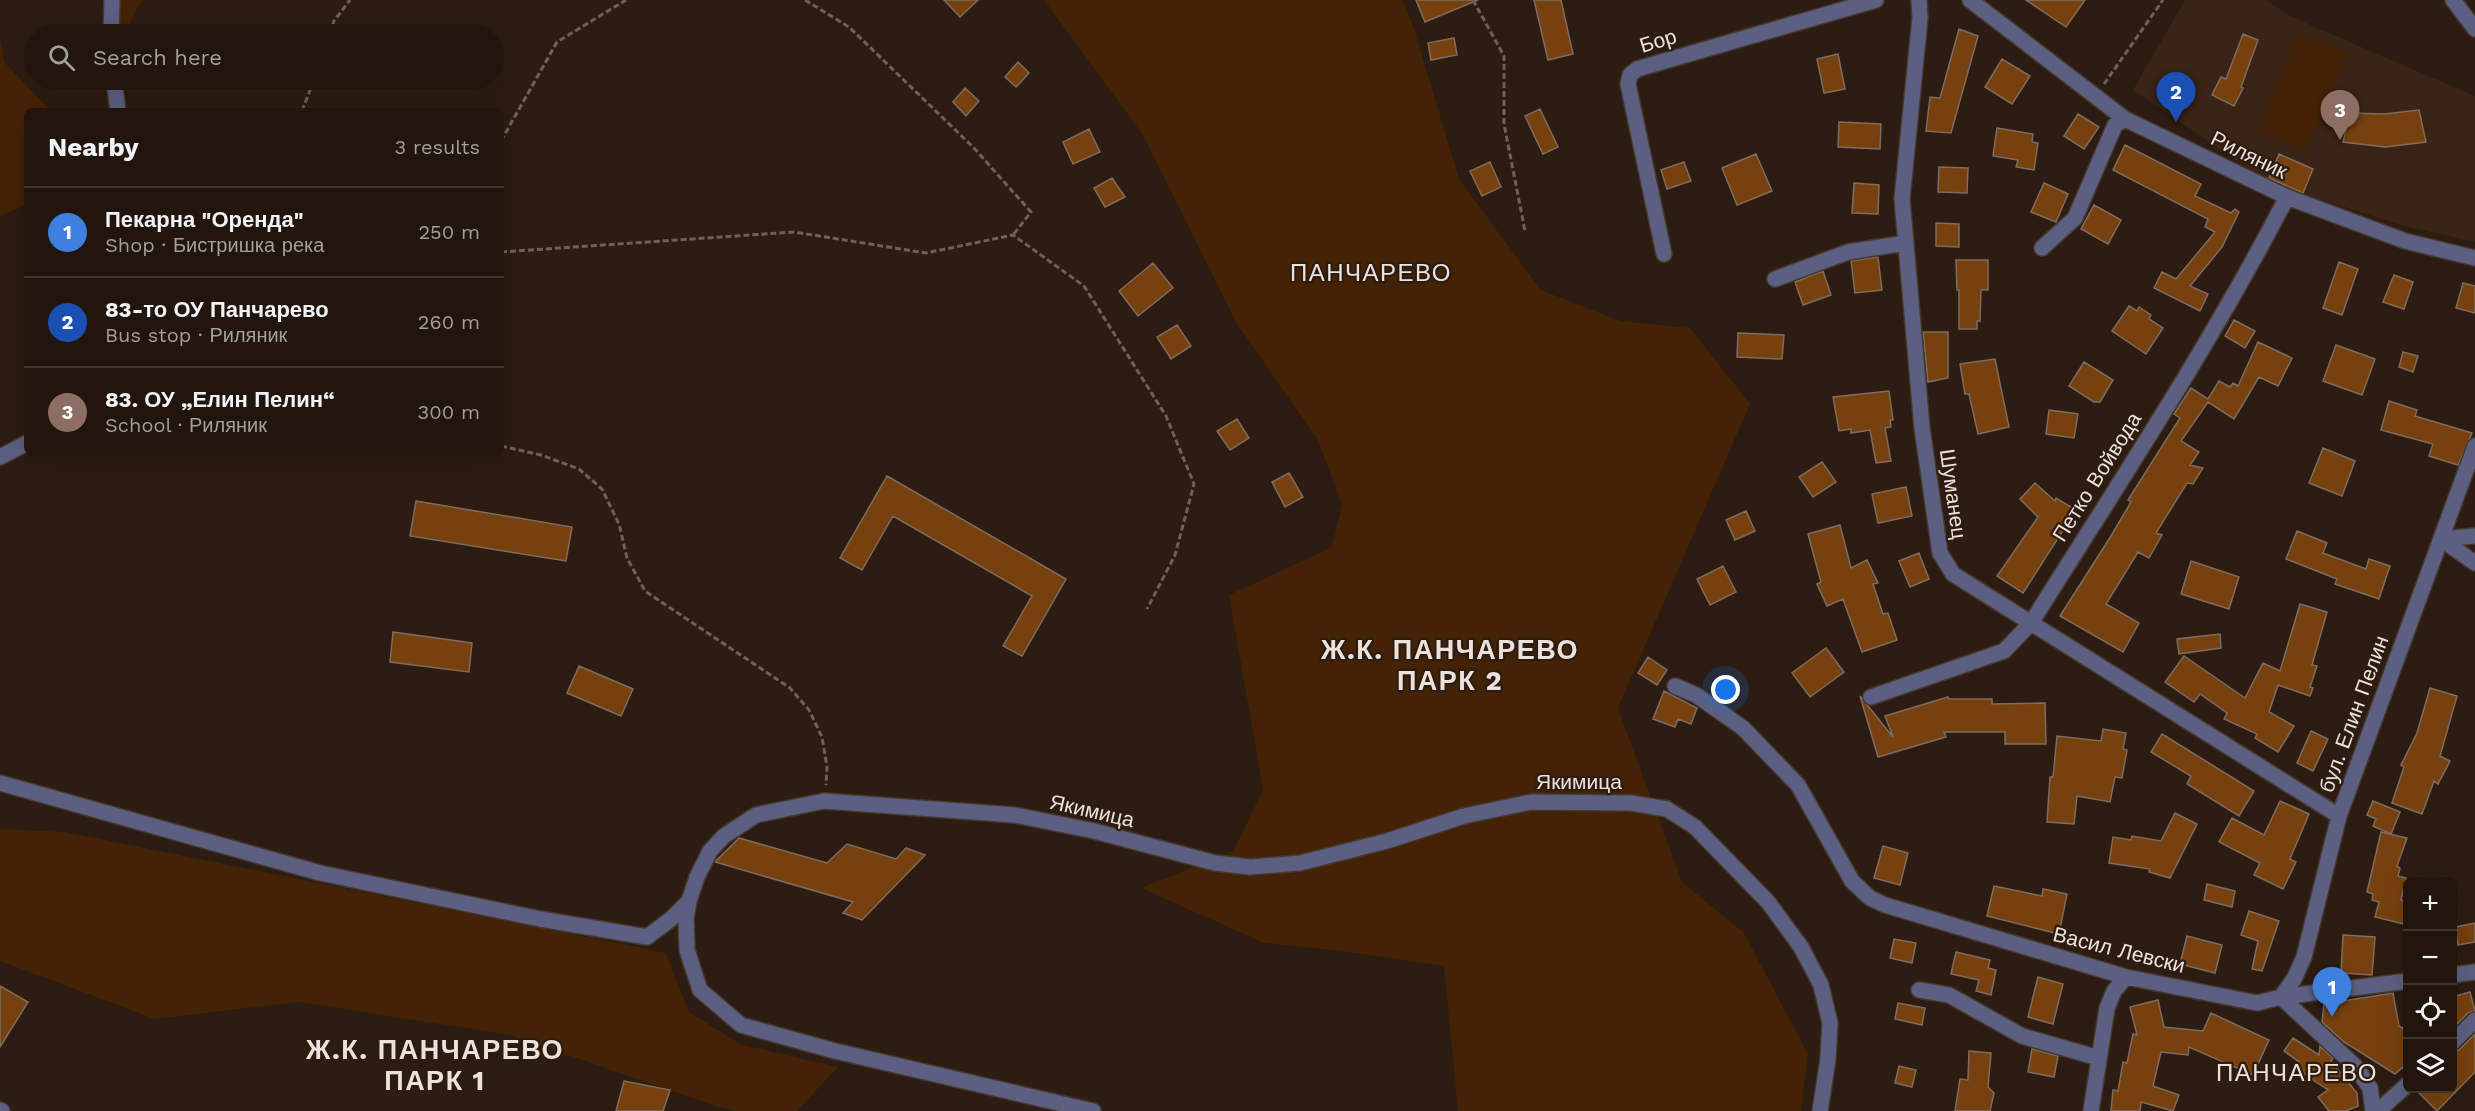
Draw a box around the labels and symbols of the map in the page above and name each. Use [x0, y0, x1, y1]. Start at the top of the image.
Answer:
street label: Бор [1636, 23, 1679, 58]
pin: 2 [2156, 72, 2196, 122]
pin: 3 [2320, 90, 2360, 140]
street label: Риляник [2207, 125, 2292, 184]
district label: ПАНЧАРЕВО [1290, 259, 1452, 287]
street label: Петко Войвода [2047, 407, 2146, 546]
street label: Шуманец [1935, 447, 1972, 541]
street label: бул. Елин Пелин [2314, 632, 2393, 796]
district label: Ж.К. ПАНЧАРЕВО ПАРК 2 [1320, 634, 1579, 697]
your location [1711, 675, 1740, 704]
street label: Якимица [1536, 769, 1622, 794]
street label: Якимица [1047, 789, 1137, 832]
street label: Васил Левски [2051, 921, 2188, 978]
pin: 1 [2312, 968, 2352, 1017]
district label: Ж.К. ПАНЧАРЕВО ПАРК 1 [305, 1034, 564, 1097]
district label: ПАНЧАРЕВО [2216, 1059, 2378, 1087]

